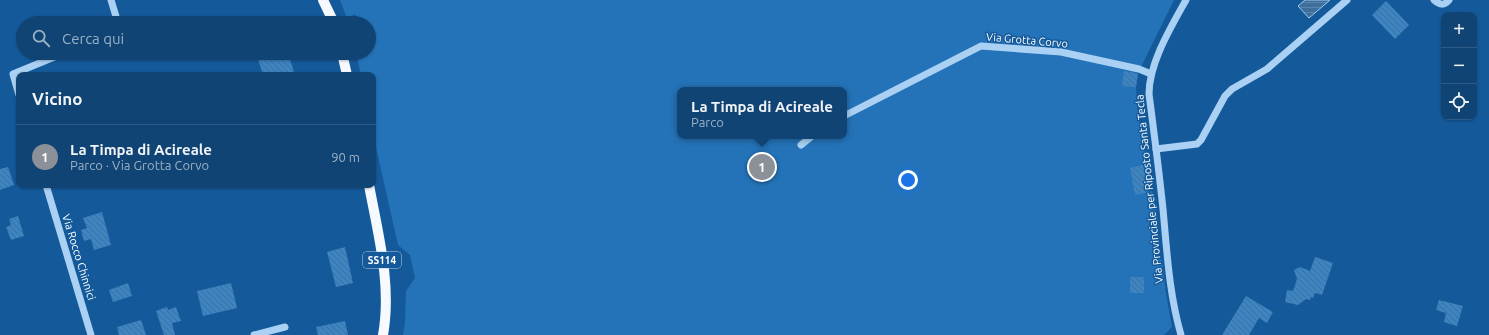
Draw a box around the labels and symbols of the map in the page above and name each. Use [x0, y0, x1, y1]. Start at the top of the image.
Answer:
street label: Via Grotta Corvo [986, 30, 1068, 50]
street label: Via Provinciale per Riposto Santa Tecla [1133, 94, 1165, 284]
pin: 1 [749, 152, 775, 182]
your location [898, 170, 918, 190]
street label: Via Rocco Chinnici [60, 213, 98, 301]
road number: SS114 [363, 252, 401, 268]

